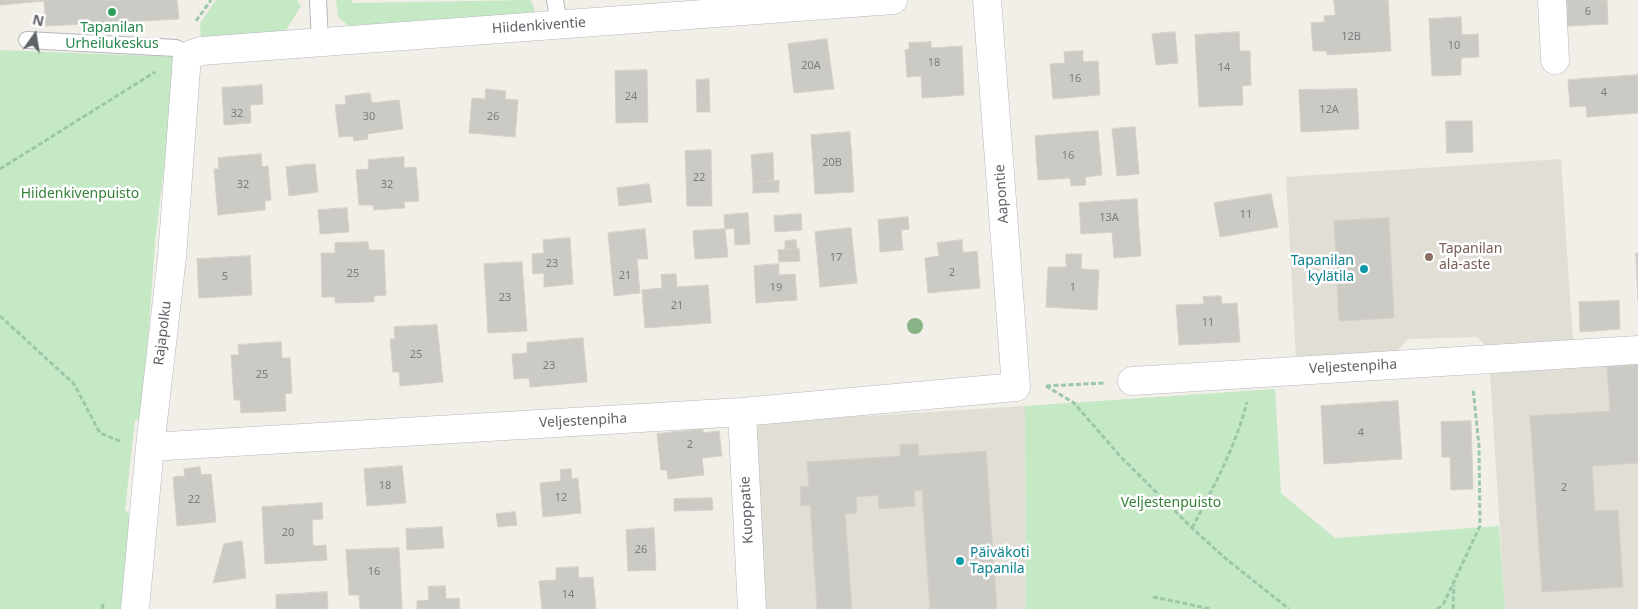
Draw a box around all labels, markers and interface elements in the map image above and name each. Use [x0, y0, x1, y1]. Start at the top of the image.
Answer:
house number: 6 [1585, 5, 1591, 19]
marker: Tapanilan Urheilukeskus [106, 6, 118, 18]
text: N [31, 9, 46, 30]
north arrow [10, 10, 60, 60]
street label: Hiidenkiventie [491, 14, 587, 38]
place label: Tapanilan Urheilukeskus [65, 20, 159, 52]
house number: 12B [1341, 30, 1361, 44]
house number: 10 [1448, 39, 1460, 53]
house number: 18 [928, 56, 940, 70]
house number: 20A [801, 59, 821, 73]
house number: 14 [1218, 61, 1230, 75]
house number: 16 [1069, 72, 1081, 86]
house number: 4 [1601, 86, 1607, 100]
house number: 24 [625, 90, 637, 104]
house number: 12A [1319, 103, 1339, 117]
house number: 32 [231, 107, 243, 121]
house number: 30 [363, 110, 375, 124]
house number: 26 [487, 110, 499, 124]
house number: 16 [1062, 149, 1074, 163]
house number: 20B [822, 156, 842, 170]
street label: Aapontie [992, 164, 1012, 224]
house number: 22 [693, 171, 705, 185]
house number: 32 [237, 178, 249, 192]
house number: 32 [381, 178, 393, 192]
park label: Hiidenkivenpuisto [21, 186, 139, 202]
house number: 11 [1240, 208, 1252, 222]
house number: 13A [1099, 211, 1119, 225]
place label: Tapanilan ala-aste [1439, 241, 1502, 274]
house number: 17 [830, 251, 842, 265]
marker: Tapanilan ala-aste [1423, 251, 1435, 263]
place label: Tapanilan kylätila [1291, 253, 1354, 286]
house number: 23 [546, 257, 558, 271]
marker: Tapanilan kylätila [1358, 263, 1370, 275]
house number: 2 [949, 266, 955, 280]
house number: 25 [347, 267, 359, 281]
house number: 21 [619, 269, 631, 283]
house number: 5 [222, 270, 228, 284]
house number: 19 [770, 281, 782, 295]
house number: 1 [1070, 281, 1076, 295]
house number: 23 [499, 291, 511, 305]
house number: 21 [671, 299, 683, 313]
street label: Rajapolku [151, 300, 175, 366]
house number: 11 [1202, 316, 1214, 330]
house number: 25 [410, 348, 422, 362]
street label: Veljestenpiha [1309, 356, 1397, 378]
house number: 23 [543, 359, 555, 373]
house number: 25 [256, 368, 268, 382]
street label: Veljestenpiha [539, 410, 627, 432]
house number: 4 [1358, 426, 1364, 440]
house number: 2 [687, 438, 693, 452]
street label: Kuoppatie [737, 476, 757, 544]
house number: 18 [379, 479, 391, 493]
house number: 2 [1561, 481, 1567, 495]
house number: 12 [555, 491, 567, 505]
house number: 22 [188, 493, 200, 507]
park label: Veljestenpuisto [1121, 495, 1221, 511]
house number: 20 [282, 526, 294, 540]
house number: 26 [635, 543, 647, 557]
place label: Päiväkoti Tapanila [970, 545, 1030, 578]
marker: Päiväkoti Tapanila [954, 555, 966, 567]
house number: 16 [368, 565, 380, 579]
house number: 14 [562, 588, 574, 602]

